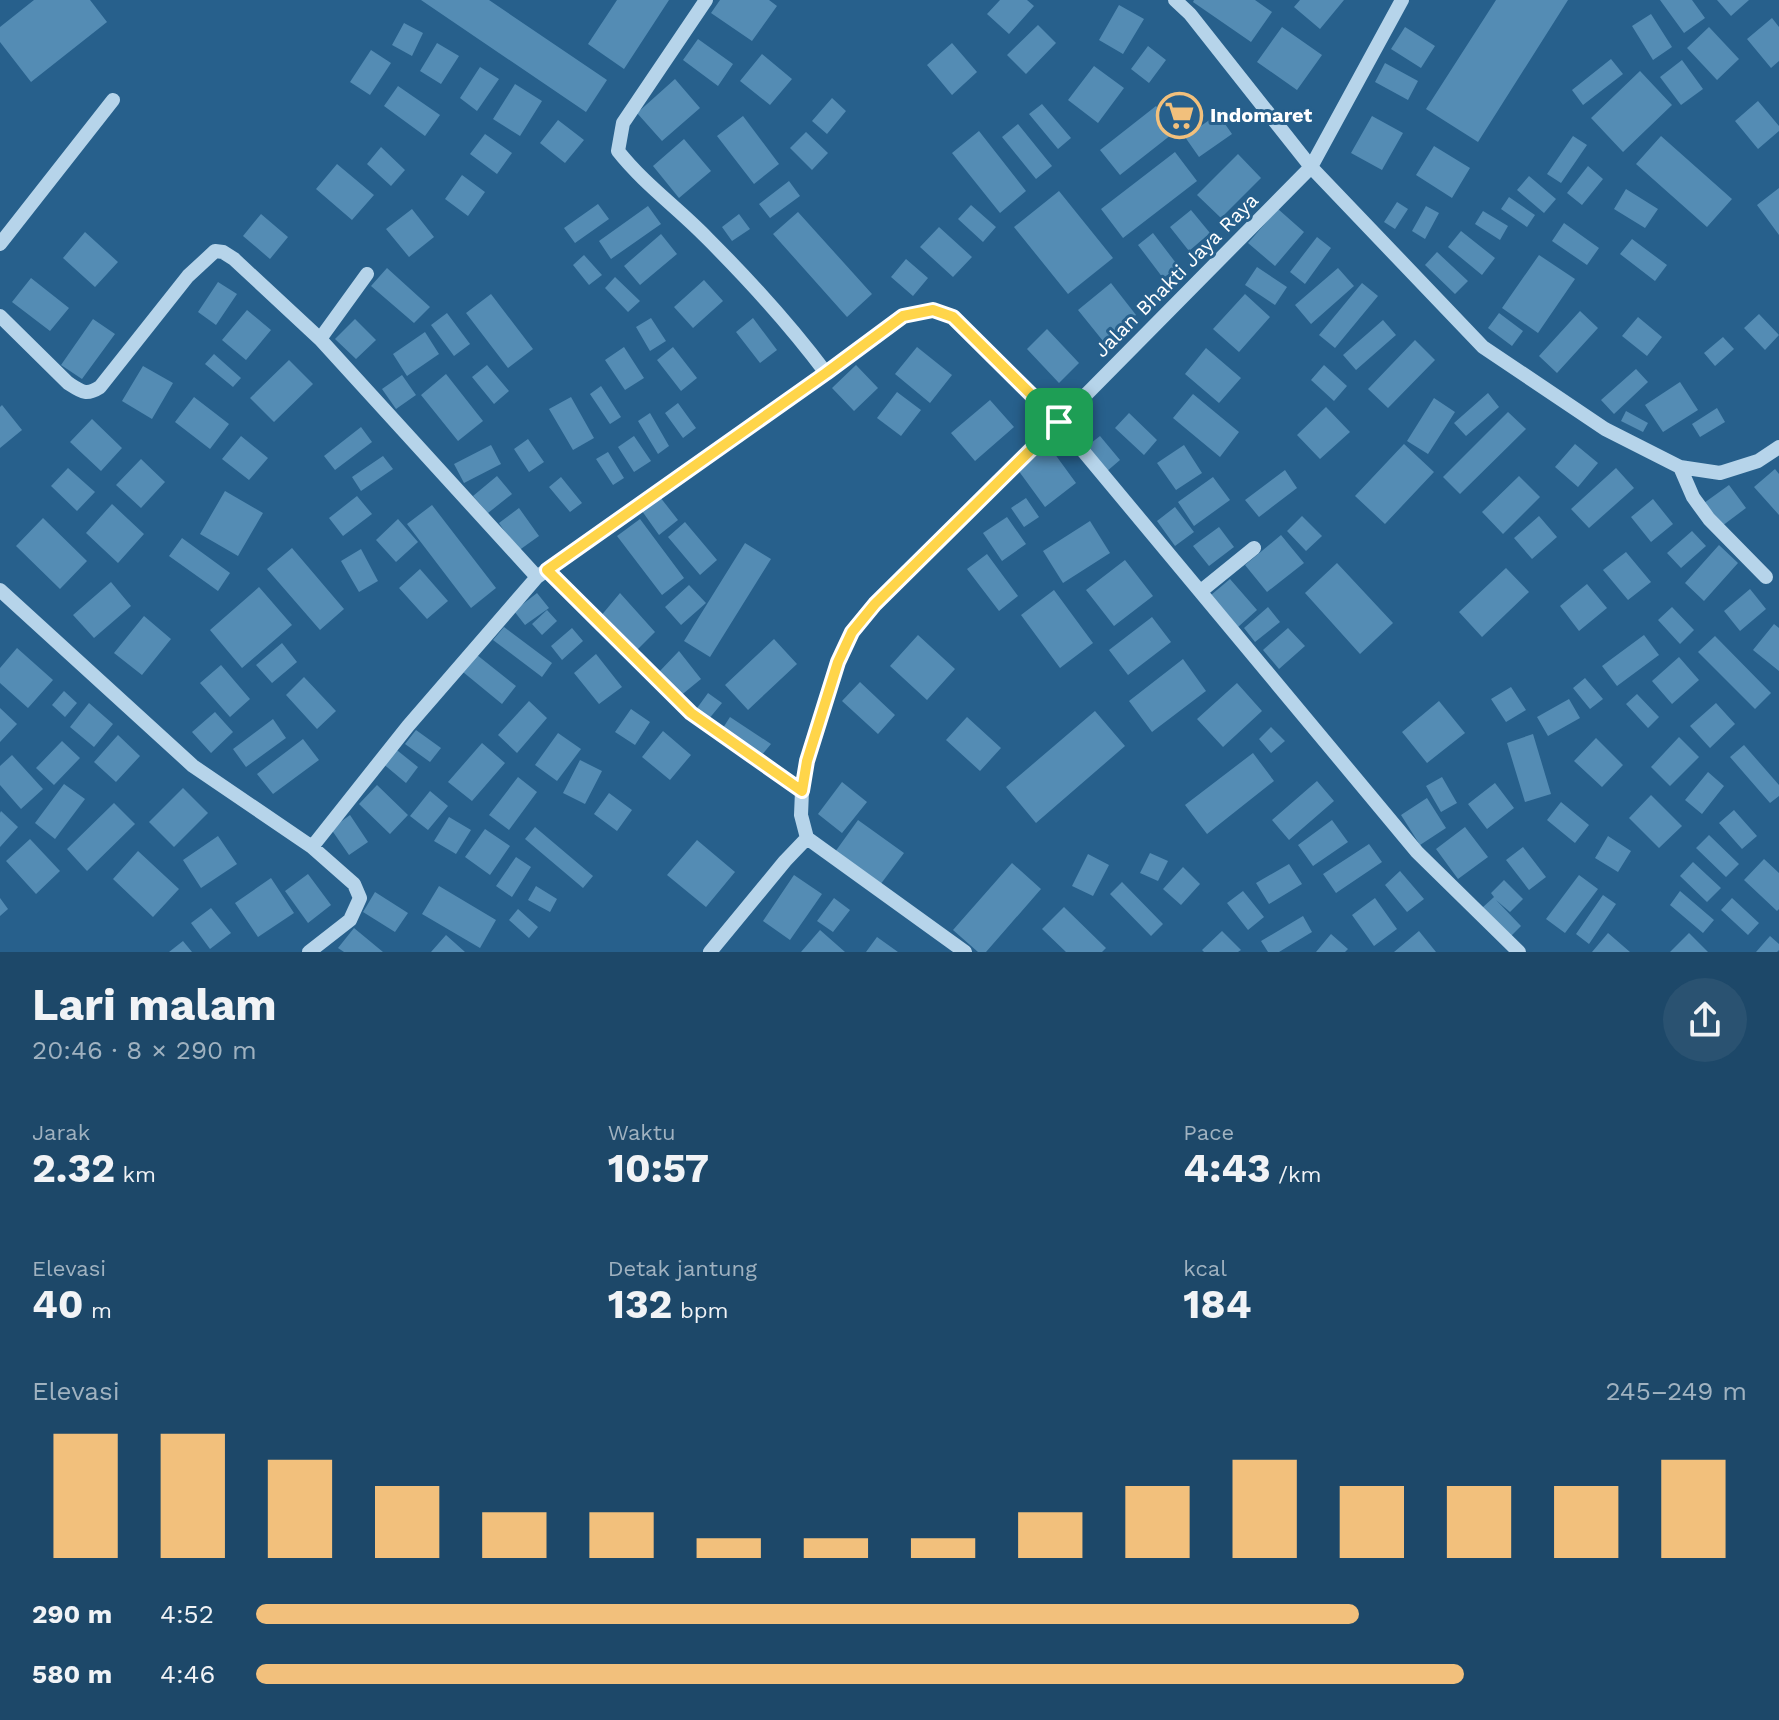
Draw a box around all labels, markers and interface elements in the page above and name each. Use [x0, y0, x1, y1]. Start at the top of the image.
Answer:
supermarket icon: Indomaret [1155, 91, 1203, 139]
place label: Indomaret [1210, 103, 1313, 127]
street label: Jalan Bhakti Jaya Raya [1089, 188, 1263, 362]
pin [1025, 388, 1093, 456]
icon: arrive [1037, 400, 1081, 444]
button: share [1663, 978, 1747, 1062]
text: Lari malam [32, 979, 277, 1031]
text: 20:46 · 8 × 290 m [32, 1035, 257, 1065]
text: Jarak [32, 1120, 90, 1145]
text: Waktu [608, 1120, 676, 1145]
text: Pace [1183, 1120, 1234, 1145]
text: 2.32 [32, 1145, 115, 1192]
text: 10:57 [608, 1145, 709, 1192]
text: 4:43 [1183, 1145, 1271, 1192]
text: km [115, 1162, 156, 1187]
text: /km [1271, 1162, 1321, 1187]
text: Elevasi [32, 1256, 106, 1281]
text: Detak jantung [608, 1256, 757, 1281]
text: kcal [1183, 1256, 1227, 1281]
text: 40 [32, 1281, 84, 1328]
text: 132 [608, 1281, 672, 1328]
text: 184 [1183, 1281, 1252, 1328]
text: m [84, 1298, 112, 1323]
text: bpm [672, 1298, 729, 1323]
text: Elevasi [32, 1376, 120, 1406]
text: 245–249 m [1605, 1376, 1747, 1406]
text: 290 m [32, 1599, 112, 1629]
text: 4:52 [160, 1599, 214, 1629]
text: 580 m [32, 1659, 112, 1689]
text: 4:46 [160, 1659, 215, 1689]

